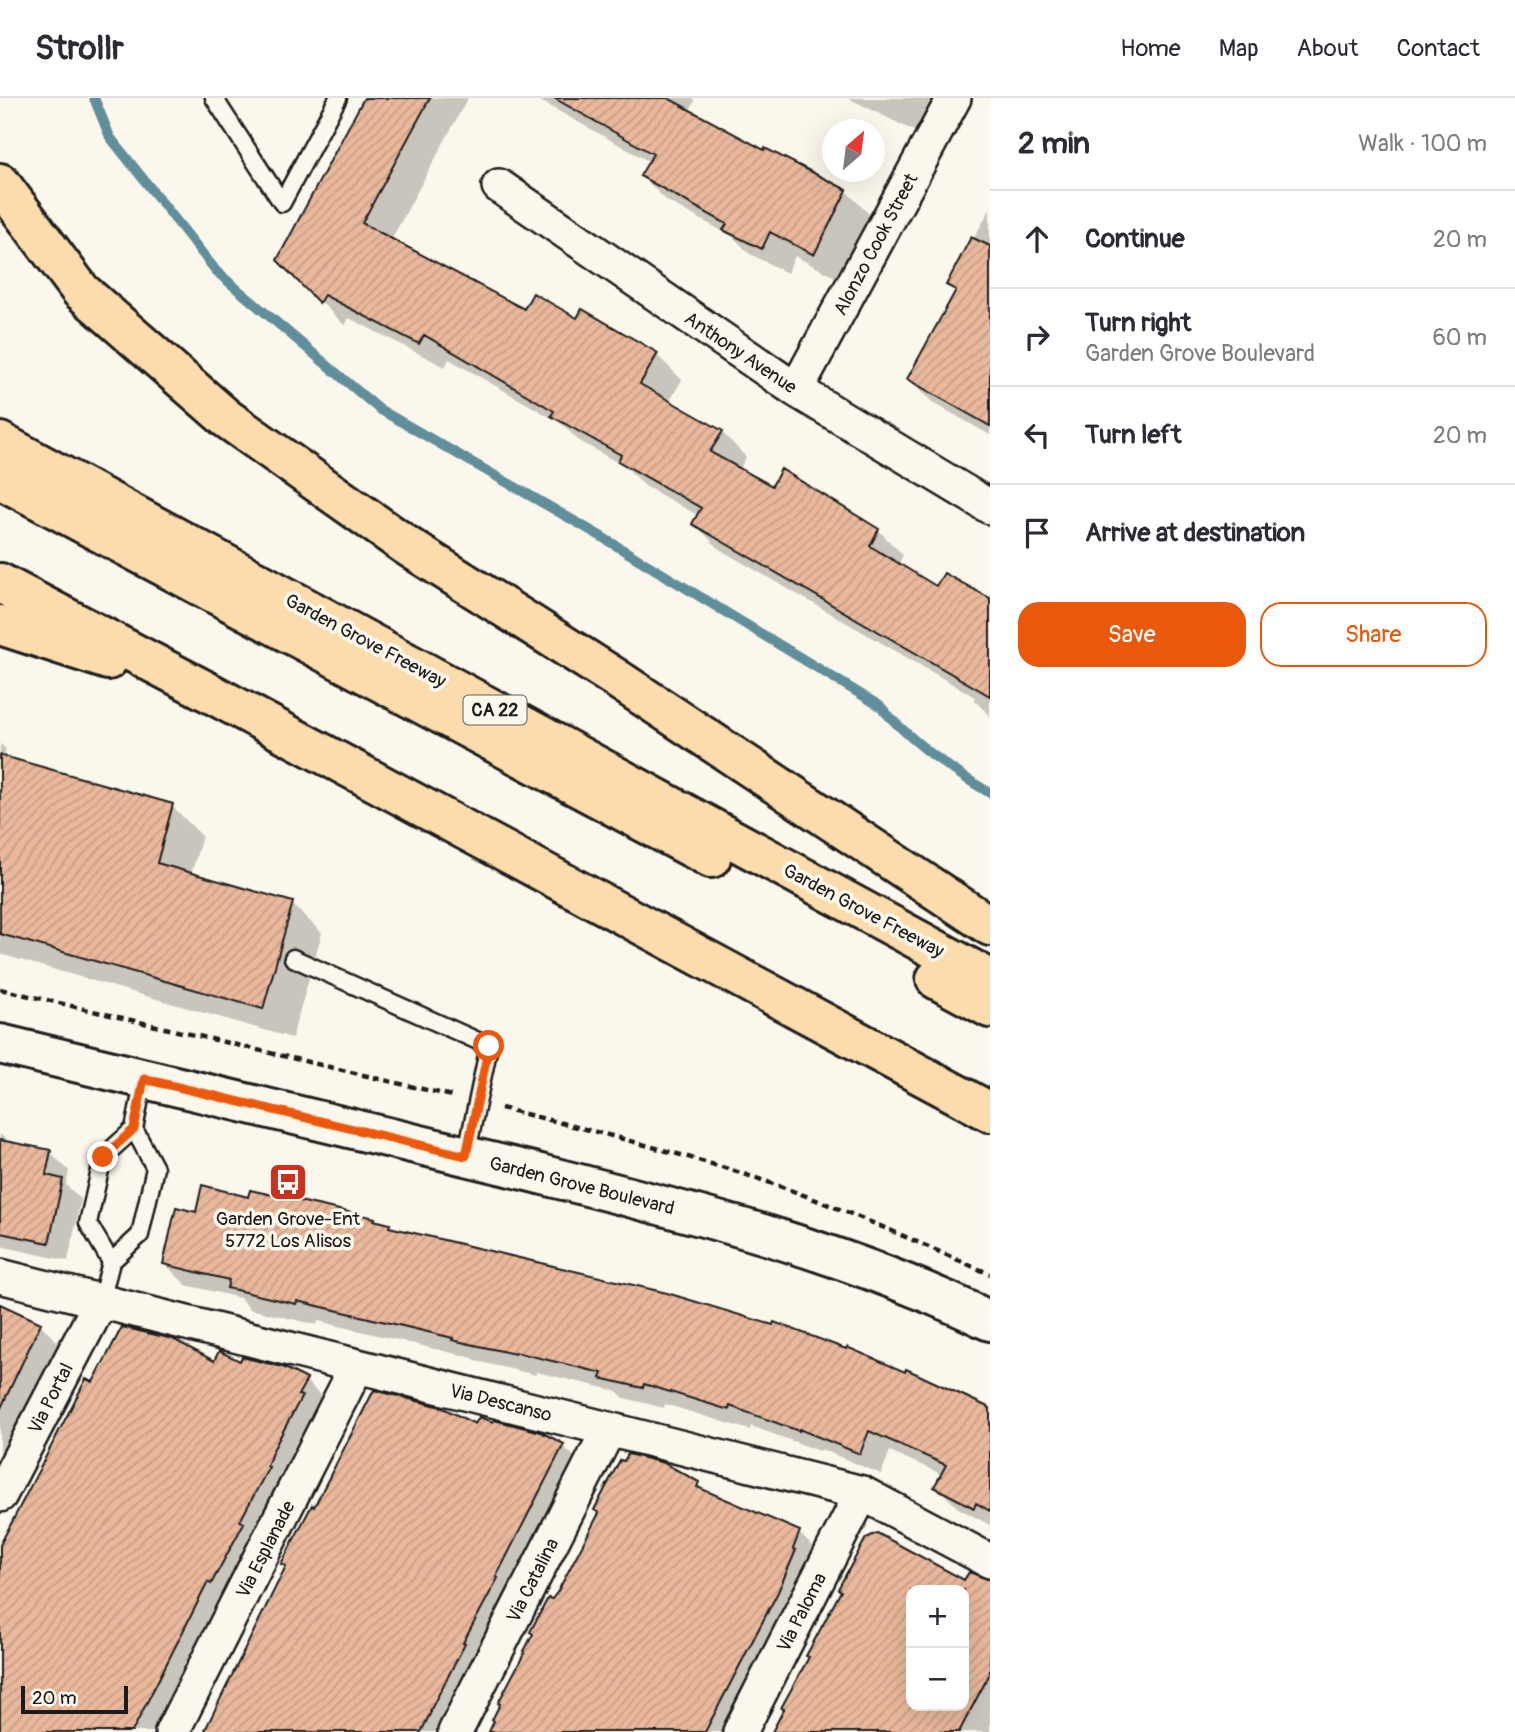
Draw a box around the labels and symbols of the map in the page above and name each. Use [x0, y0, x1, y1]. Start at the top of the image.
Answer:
north arrow [822, 119, 885, 182]
street label: Alonzo Cook Street [828, 169, 924, 320]
street label: Anthony Avenue [680, 306, 802, 400]
street label: Garden Grove Freeway [281, 588, 450, 693]
road number: CA 22 [463, 696, 526, 724]
street label: Garden Grove Freeway [779, 858, 948, 963]
route start [473, 1030, 504, 1061]
route end [87, 1141, 118, 1172]
street label: Garden Grove Boulevard [487, 1151, 677, 1221]
bus stop icon: Garden Grove-Ent 5772 Los Alisos [267, 1161, 309, 1203]
place label: Garden Grove-Ent 5772 Los Alisos [216, 1207, 361, 1253]
street label: Via Portal [23, 1359, 79, 1438]
street label: Via Descanso [447, 1379, 554, 1427]
street label: Via Esplanade [231, 1496, 301, 1602]
street label: Via Catalina [501, 1534, 564, 1627]
street label: Via Paloma [772, 1568, 832, 1656]
scale bar [21, 1683, 128, 1715]

